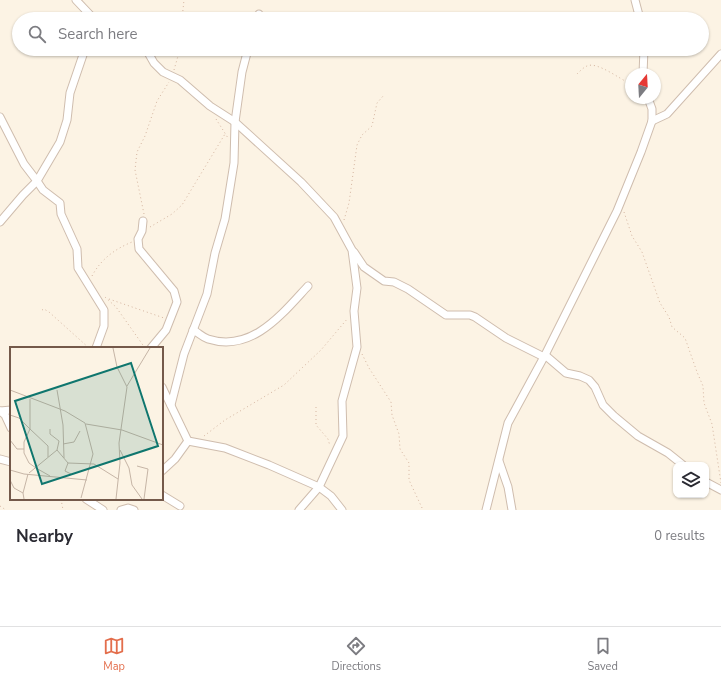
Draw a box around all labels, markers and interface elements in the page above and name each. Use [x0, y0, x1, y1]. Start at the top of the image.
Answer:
search box [12, 12, 709, 56]
icon: search [26, 23, 48, 45]
text: Search here [58, 24, 138, 44]
north arrow [625, 68, 661, 104]
inset map [10, 347, 163, 500]
map controls [673, 462, 709, 498]
button: layers [673, 462, 709, 498]
text: Nearby [16, 525, 73, 548]
text: 0 results [654, 527, 705, 545]
tab: Map [103, 635, 125, 674]
tab: Directions [331, 635, 381, 674]
tab: Saved [587, 635, 618, 674]

